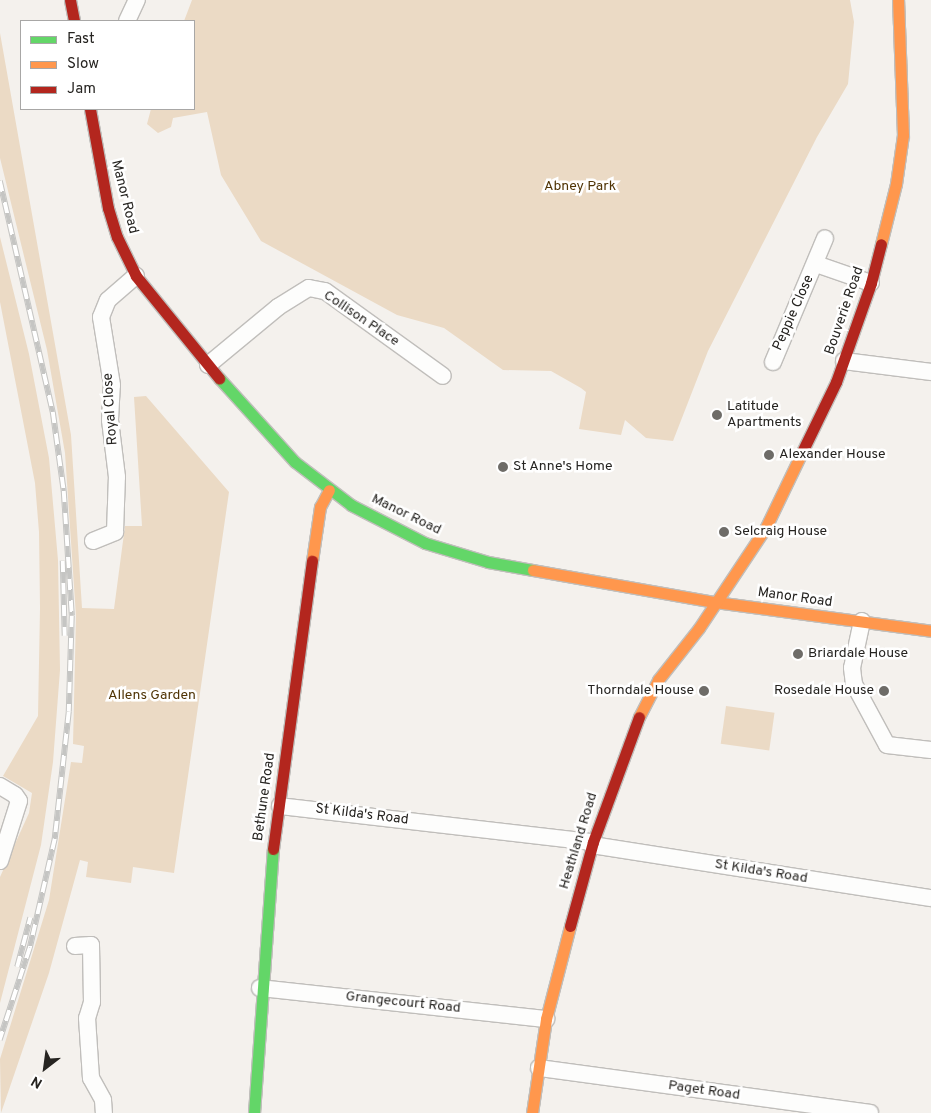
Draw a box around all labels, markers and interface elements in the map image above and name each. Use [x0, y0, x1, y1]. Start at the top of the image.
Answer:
legend [20, 20, 195, 110]
text: Fast [67, 30, 95, 49]
text: Slow [67, 55, 99, 74]
text: Jam [67, 80, 96, 99]
street label: Manor Road [107, 158, 141, 236]
park label: Abney Park [544, 179, 616, 195]
street label: Bouverie Road [822, 265, 868, 357]
street label: Peppie Close [770, 273, 818, 353]
street label: Collison Place [320, 287, 402, 351]
street label: Royal Close [100, 372, 122, 446]
place label: Latitude Apartments [727, 399, 802, 432]
marker: Latitude Apartments [711, 409, 723, 421]
place label: Alexander House [779, 447, 886, 463]
marker: Alexander House [763, 449, 775, 461]
place label: St Anne's Home [513, 459, 613, 475]
marker: St Anne's Home [497, 461, 509, 473]
street label: Manor Road [368, 491, 444, 539]
place label: Selcraig House [734, 524, 827, 540]
marker: Selcraig House [718, 526, 730, 538]
street label: Manor Road [757, 584, 833, 612]
place label: Briardale House [808, 646, 908, 662]
marker: Briardale House [792, 648, 804, 660]
place label: Thorndale House [587, 683, 694, 699]
place label: Rosedale House [774, 683, 874, 699]
marker: Thorndale House [698, 685, 710, 697]
marker: Rosedale House [878, 685, 890, 697]
park label: Allens Garden [108, 688, 196, 704]
street label: Bethune Road [250, 752, 280, 842]
street label: Heathland Road [556, 791, 602, 891]
street label: St Kilda's Road [314, 801, 410, 829]
street label: St Kilda's Road [713, 856, 809, 888]
street label: Grangecourt Road [345, 989, 461, 1017]
north arrow [20, 1043, 70, 1093]
text: N [29, 1072, 46, 1091]
street label: Paget Road [667, 1078, 741, 1104]

